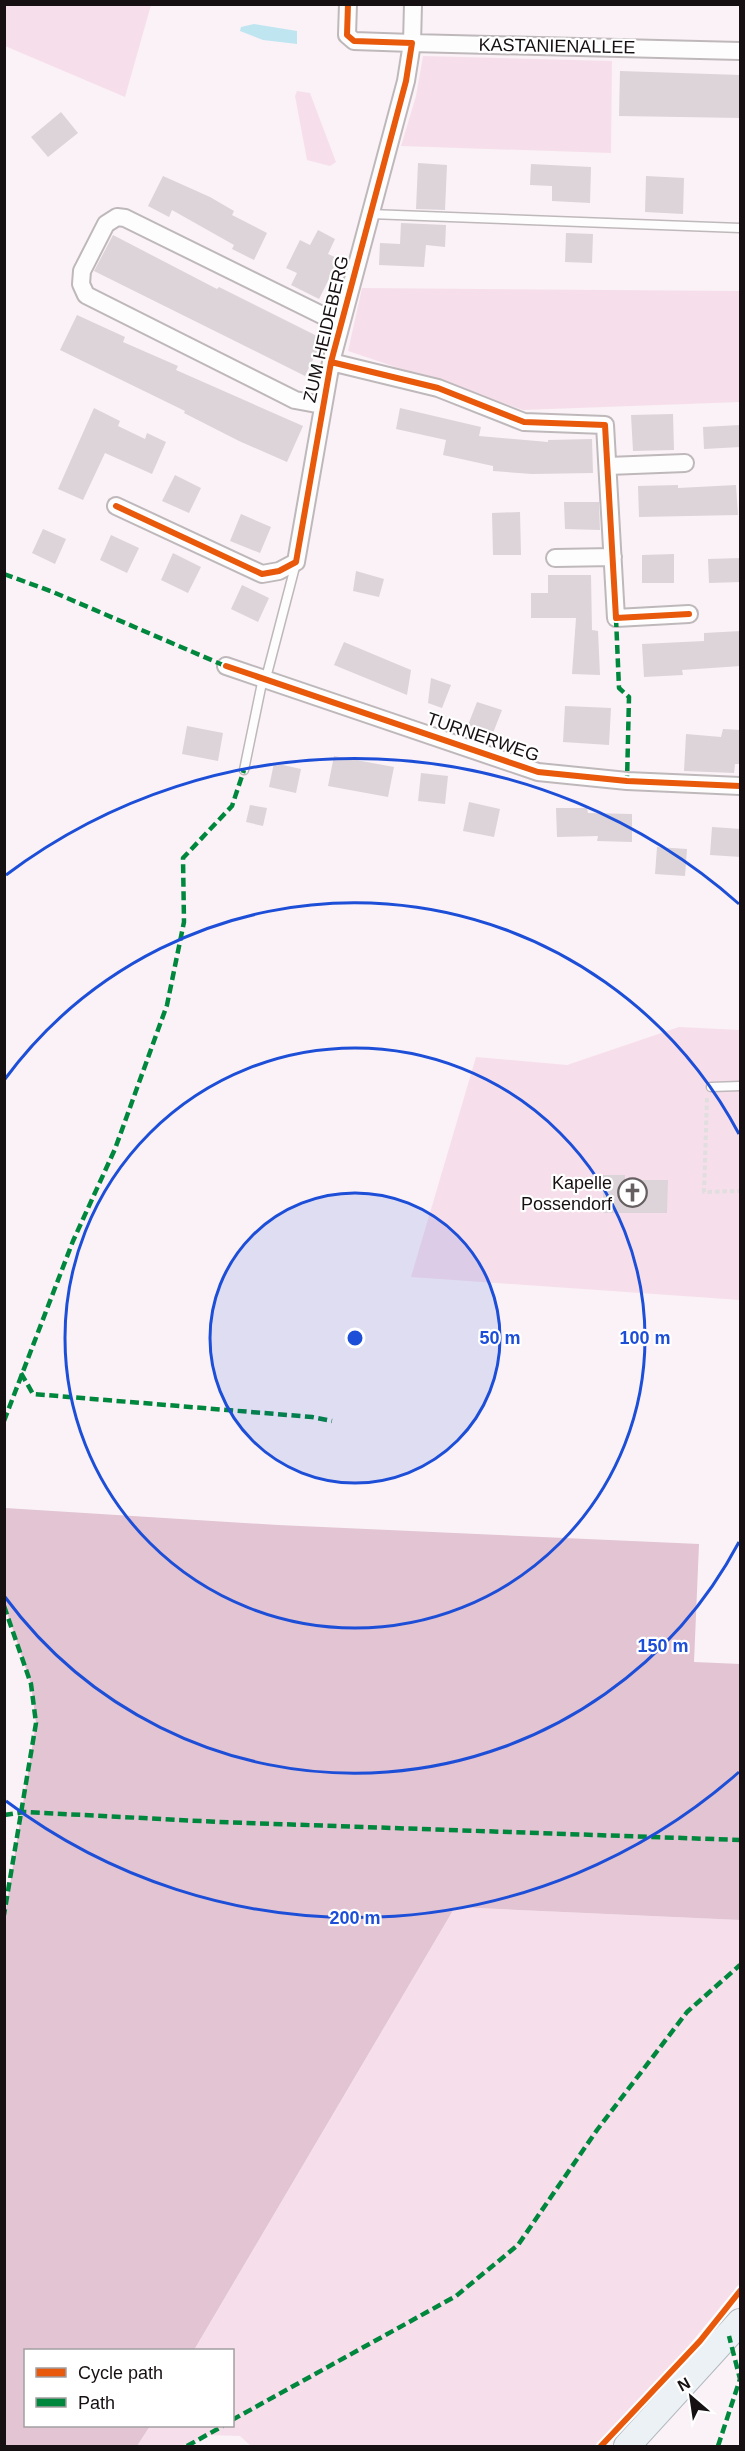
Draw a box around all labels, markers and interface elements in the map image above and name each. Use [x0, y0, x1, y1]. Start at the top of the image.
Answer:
street label: KASTANIENALLEE [478, 35, 636, 57]
street label: ZUM HEIDEBERG [299, 254, 353, 404]
street label: TURNERWEG [424, 708, 542, 766]
place label: Kapelle Possendorf [521, 1173, 613, 1214]
church icon: Kapelle Possendorf [617, 1177, 649, 1209]
centre of rings [345, 1328, 365, 1348]
text: 50 m [479, 1328, 521, 1348]
text: 100 m [619, 1328, 671, 1348]
text: 150 m [637, 1636, 689, 1656]
text: 200 m [329, 1908, 381, 1928]
legend [24, 2349, 234, 2427]
text: Cycle path [78, 2363, 163, 2383]
north arrow [661, 2367, 721, 2427]
text: N [675, 2374, 693, 2395]
text: Path [78, 2393, 115, 2413]

